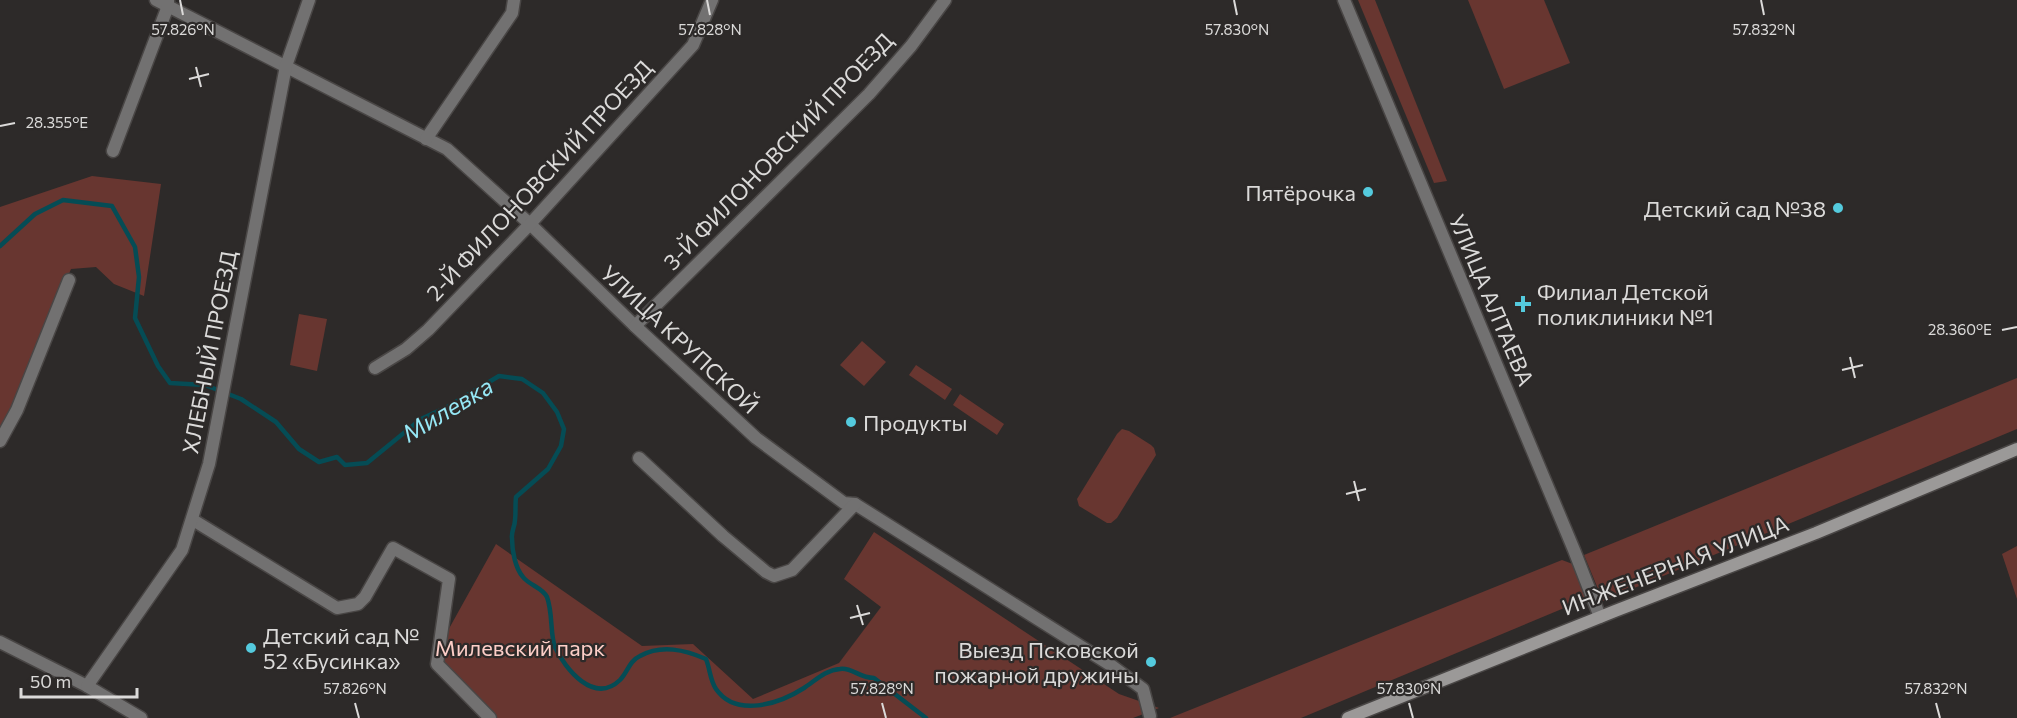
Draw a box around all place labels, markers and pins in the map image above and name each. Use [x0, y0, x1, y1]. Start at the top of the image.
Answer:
place label: Пятёрочка [1245, 179, 1356, 206]
marker: Пятёрочка [1361, 185, 1375, 199]
place label: Детский сад №38 [1644, 195, 1826, 222]
marker: Детский сад №38 [1831, 201, 1845, 215]
place label: Филиал Детской поликлиники №1 [1537, 278, 1714, 330]
marker: Филиал Детской поликлиники №1 [1514, 295, 1532, 313]
place label: Продукты [863, 409, 967, 436]
marker: Продукты [844, 415, 858, 429]
place label: Детский сад № 52 «Бусинка» [263, 622, 419, 674]
place label: Выезд Псковской пожарной дружины [934, 636, 1139, 688]
marker: Детский сад № 52 «Бусинка» [244, 641, 258, 655]
marker: Выезд Псковской пожарной дружины [1144, 655, 1158, 669]

